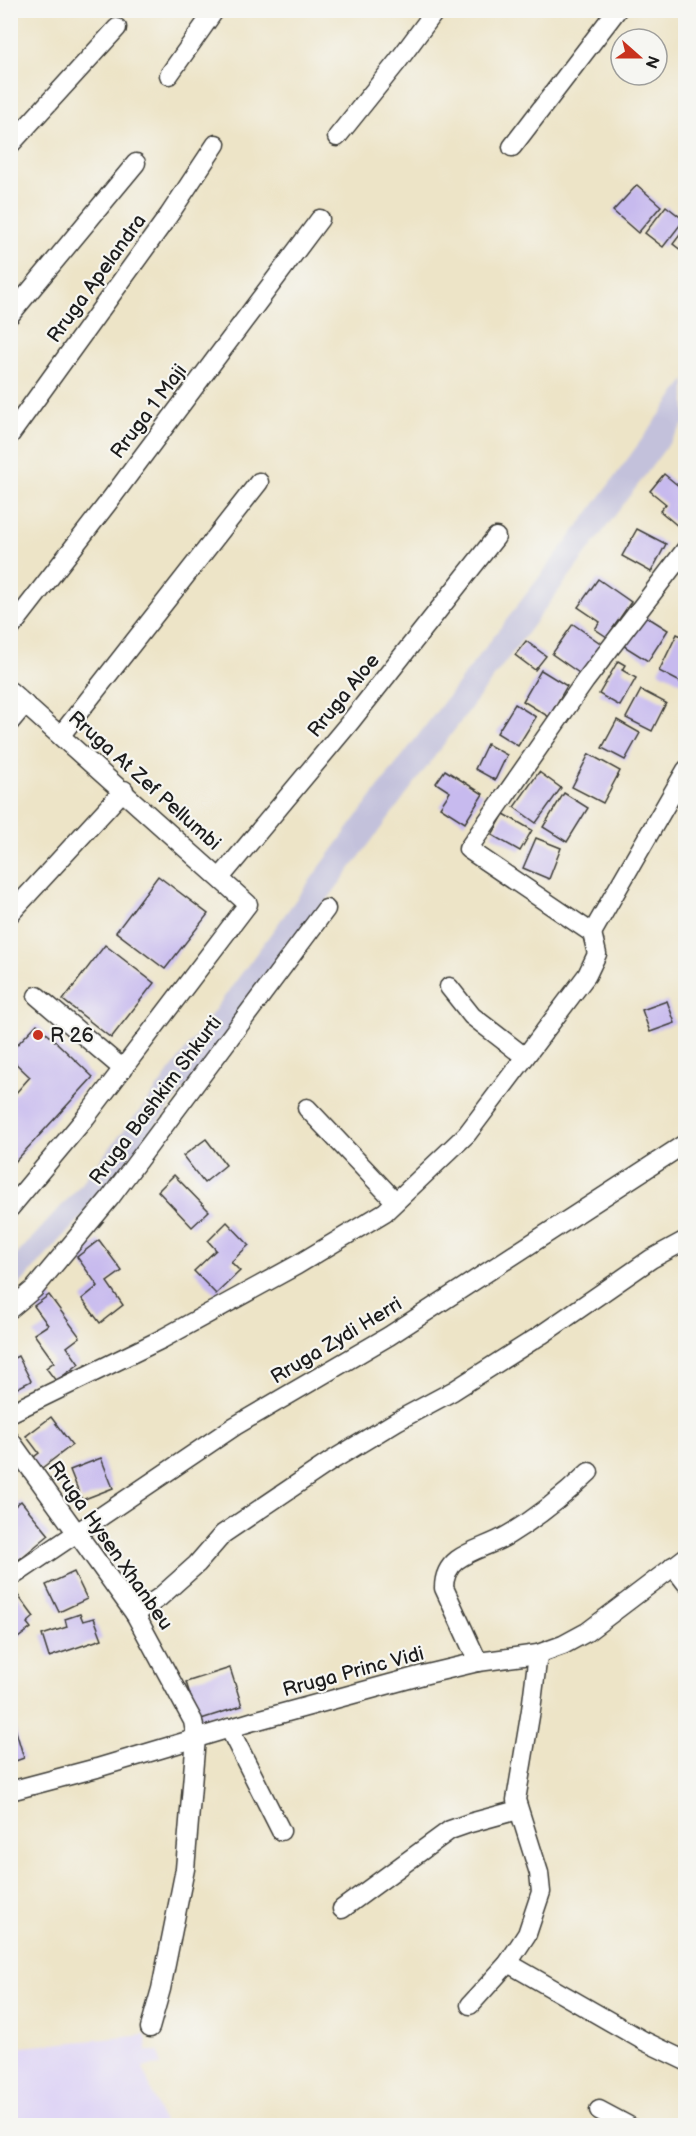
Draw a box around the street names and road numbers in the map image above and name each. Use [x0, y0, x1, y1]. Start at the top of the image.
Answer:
street label: Rruga Apelandra [42, 210, 152, 348]
street label: Rruga 1 Maji [105, 360, 192, 464]
street label: Rruga Aloe [303, 649, 385, 742]
street label: Rruga At Zef Pellumbi [63, 706, 225, 855]
street label: Rruga Bashkim Shkurti [84, 1011, 227, 1190]
street label: Rruga Zydi Herri [267, 1292, 406, 1389]
street label: Rruga Hysen Xhanbeu [43, 1456, 178, 1635]
street label: Rruga Princ Vidi [280, 1642, 427, 1702]

